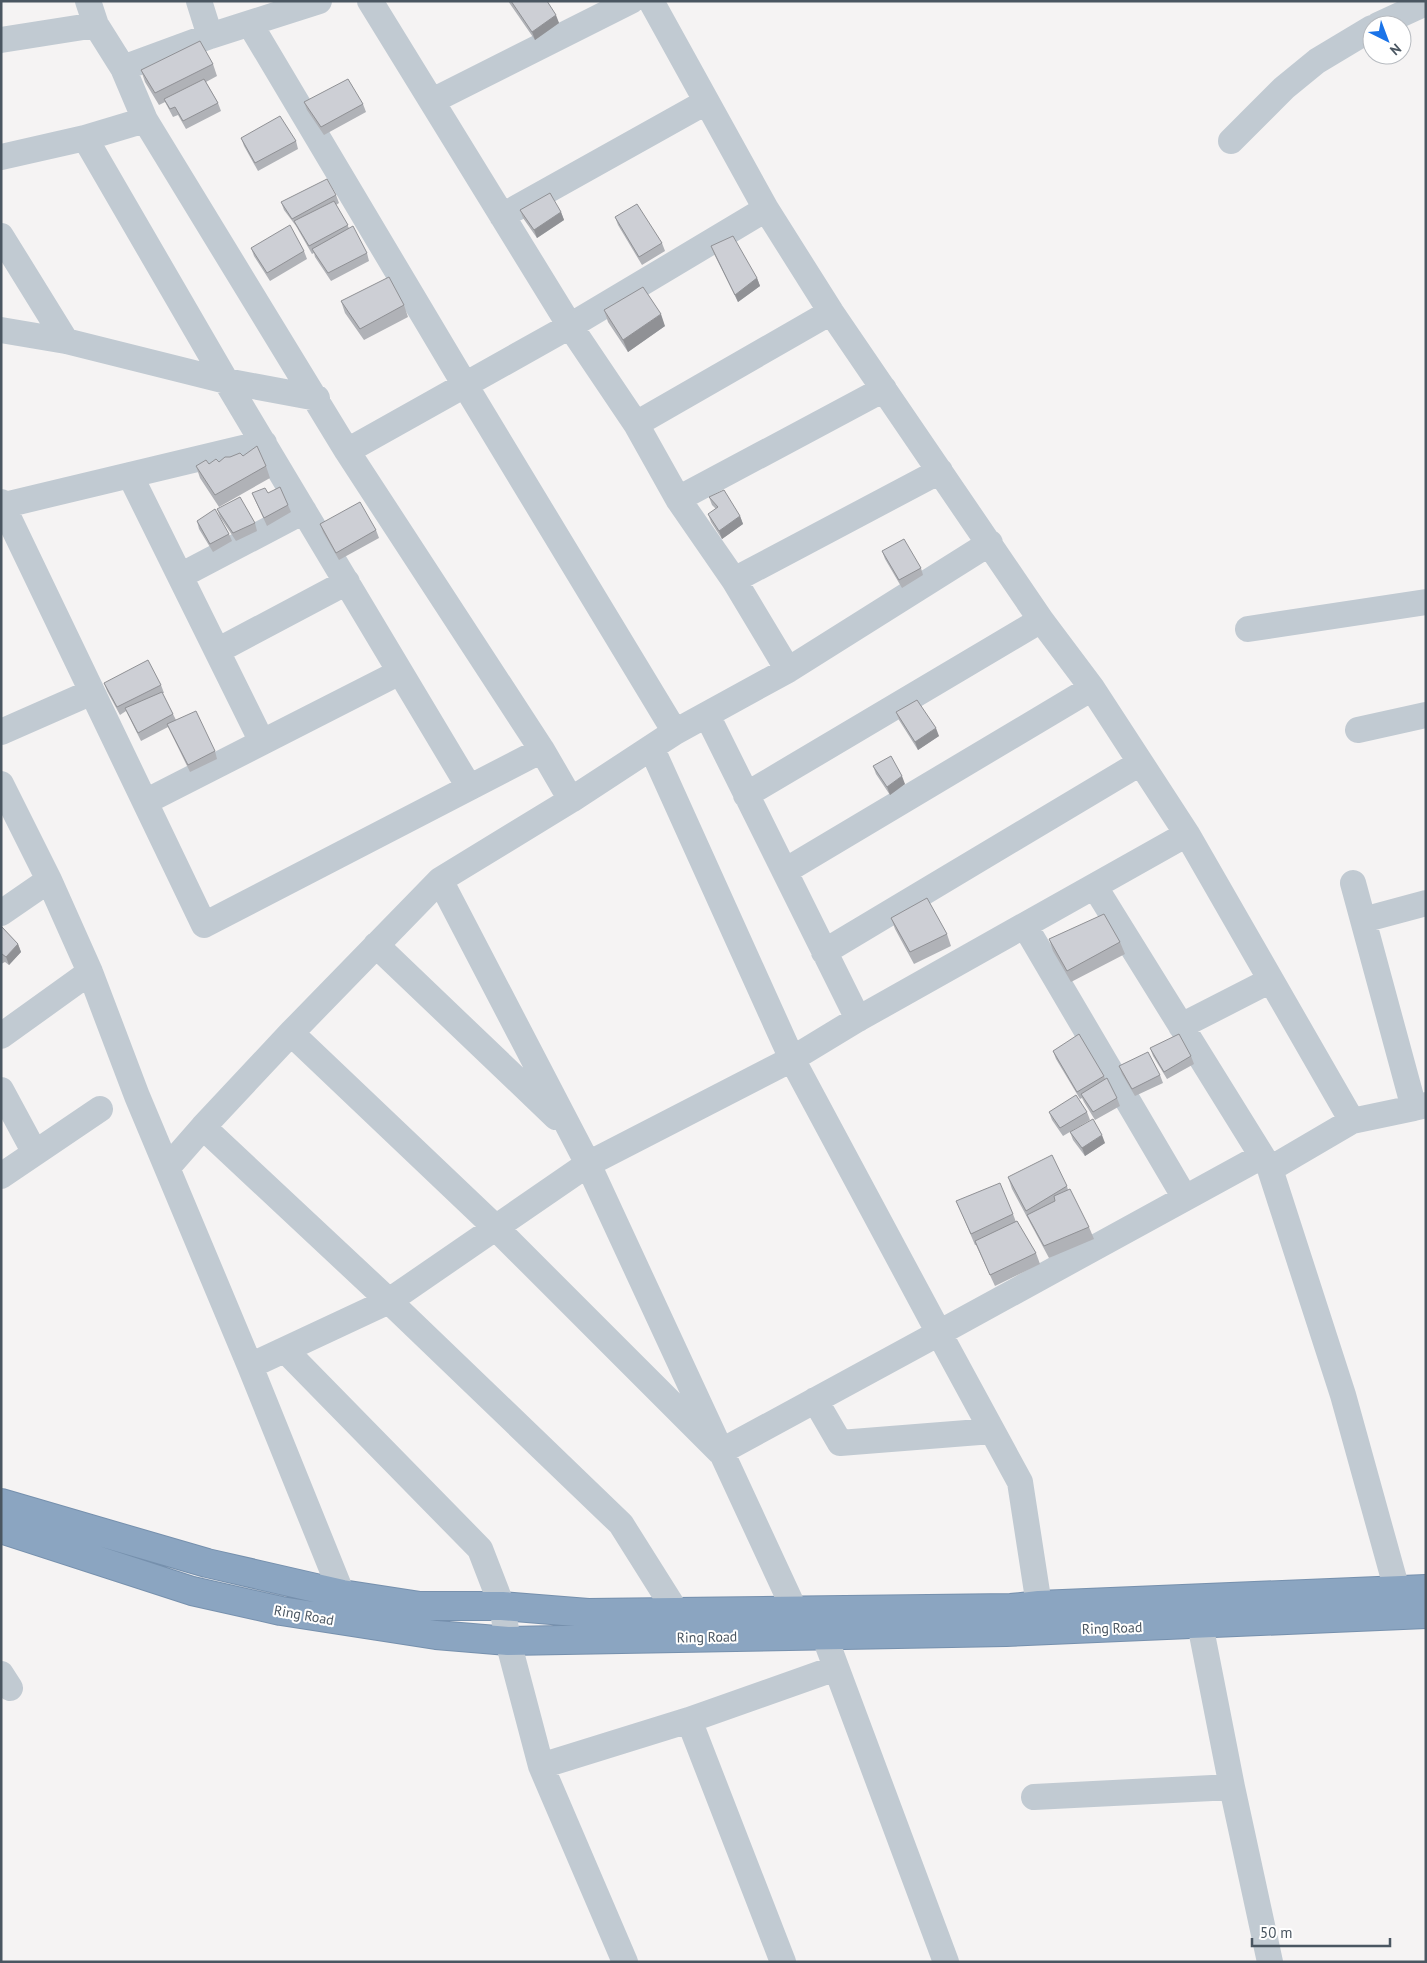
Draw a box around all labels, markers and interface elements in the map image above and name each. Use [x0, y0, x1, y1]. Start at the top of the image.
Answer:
north arrow [1362, 15, 1412, 65]
text: N [1386, 40, 1405, 59]
street label: Ring Road [273, 1601, 335, 1629]
street label: Ring Road [1081, 1618, 1143, 1638]
street label: Ring Road [677, 1627, 737, 1647]
scale bar [1252, 1916, 1390, 1948]
text: 50 m [1260, 1923, 1293, 1942]

